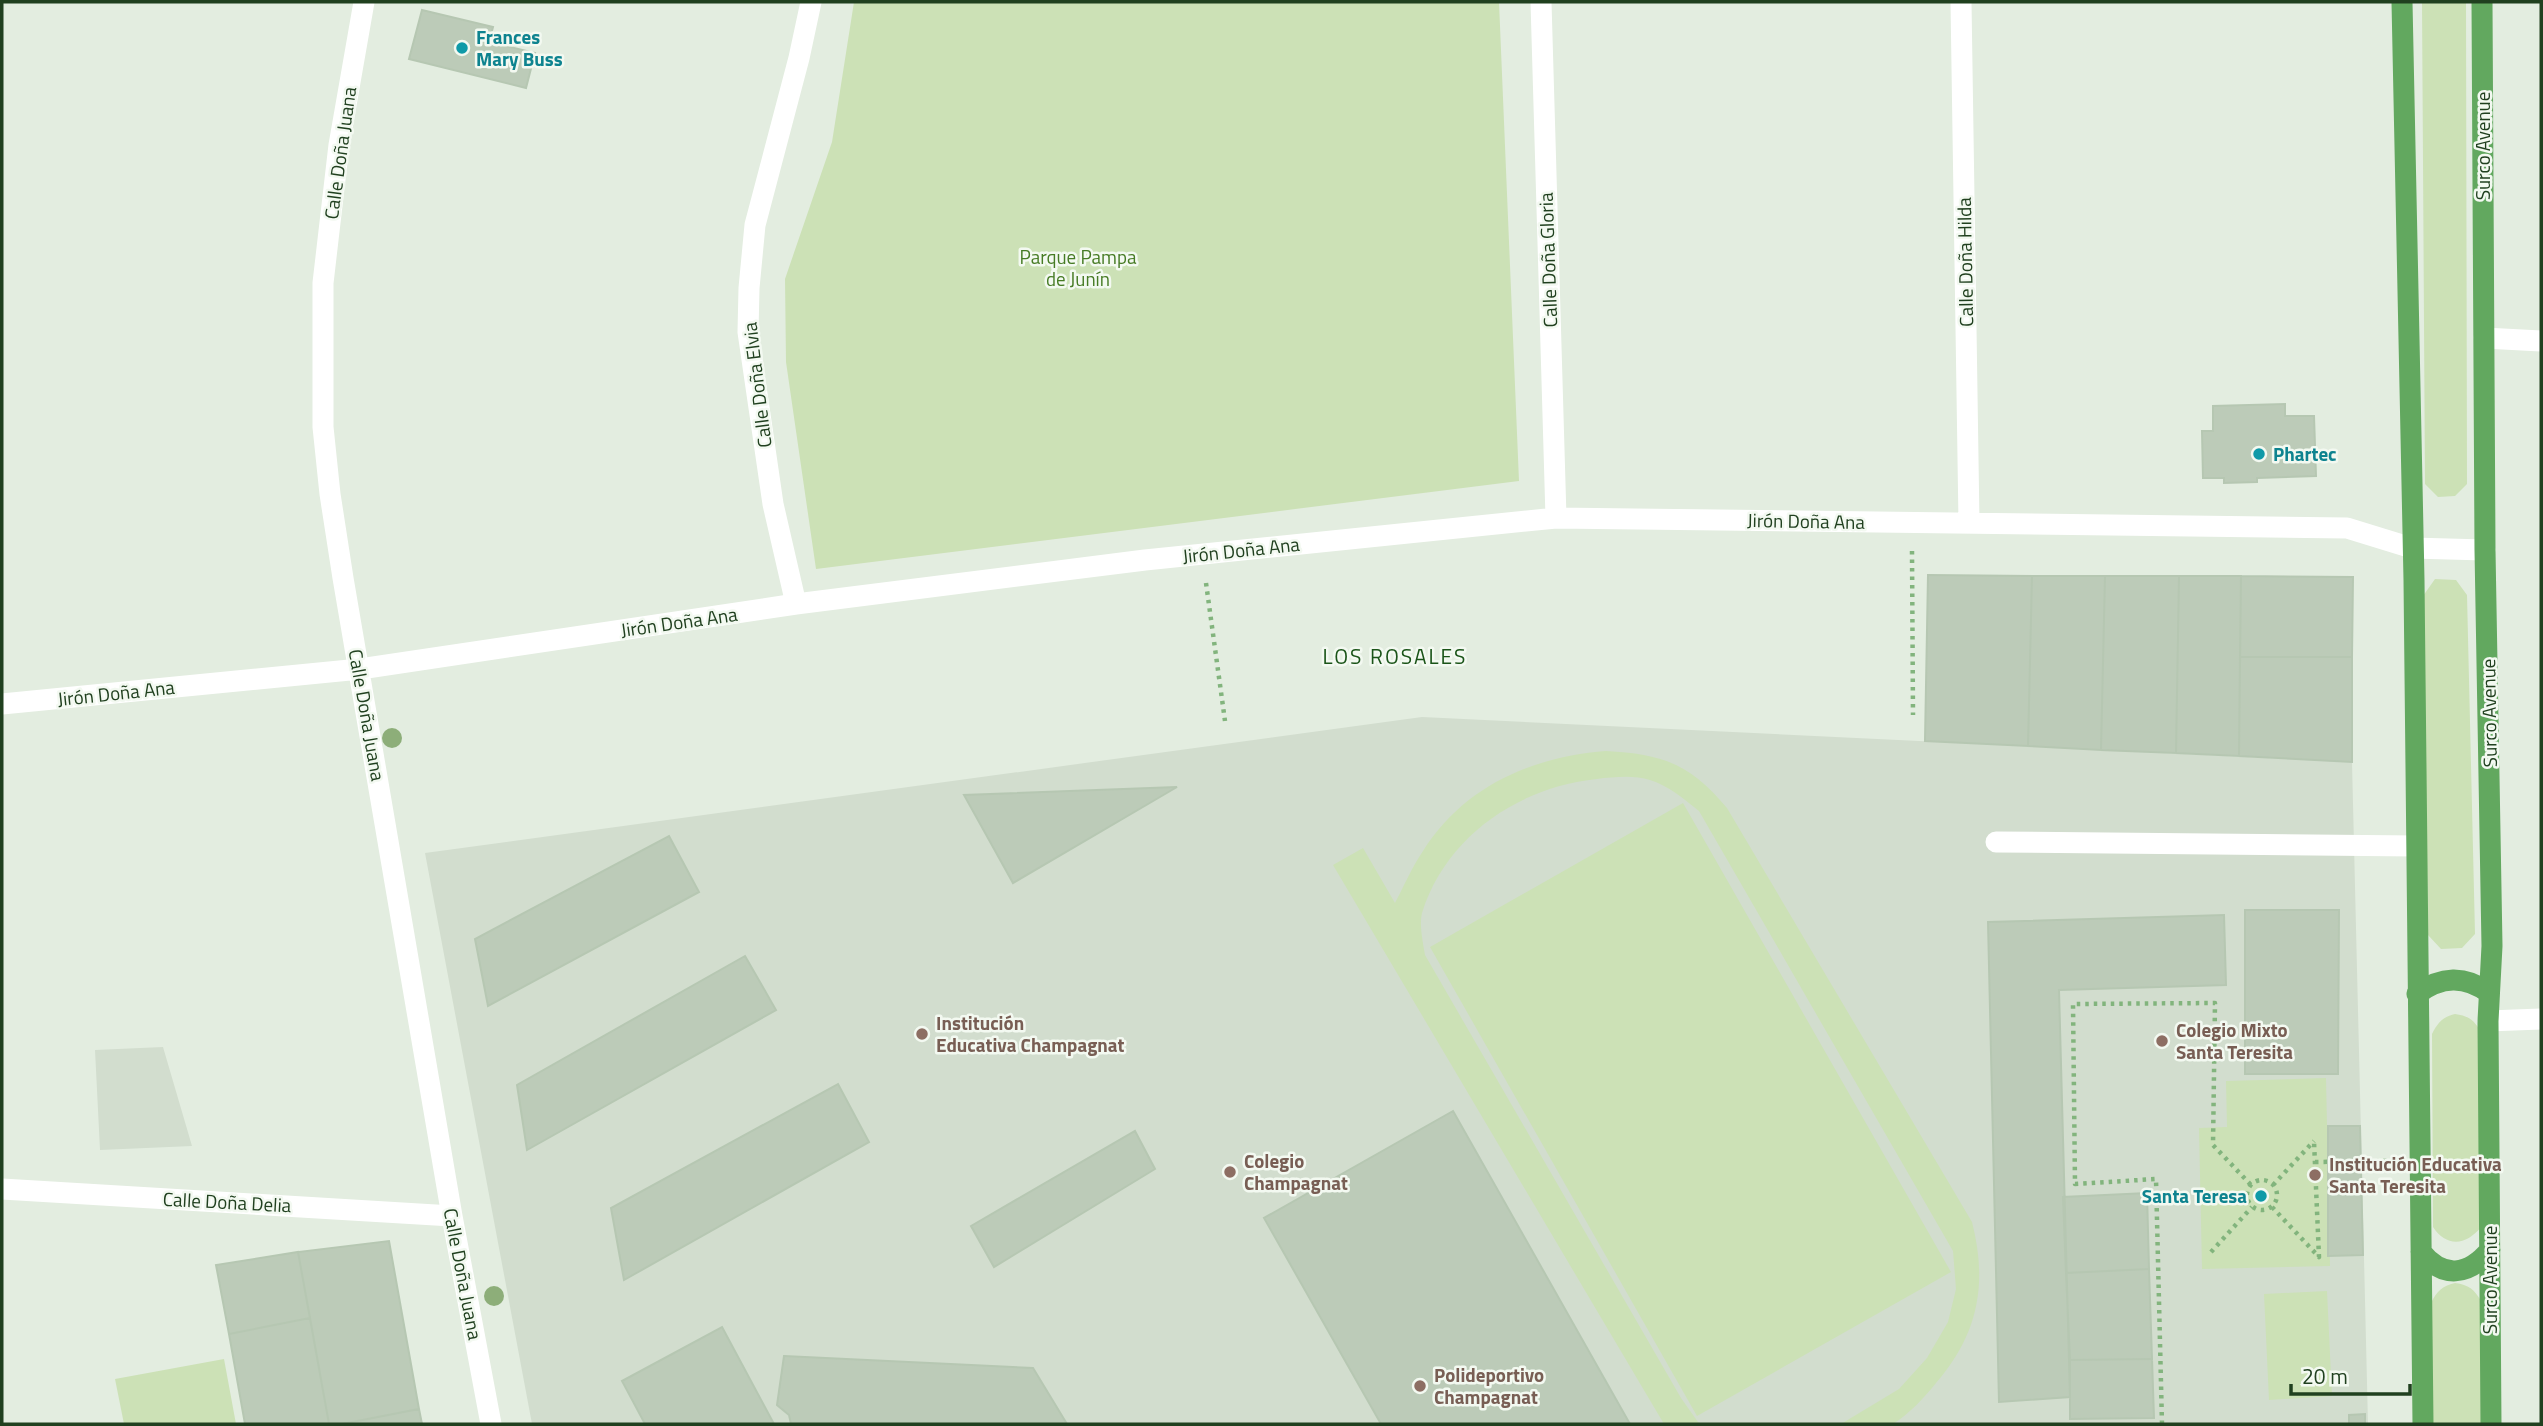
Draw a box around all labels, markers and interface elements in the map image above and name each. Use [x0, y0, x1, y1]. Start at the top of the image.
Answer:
place label: Frances Mary Buss [476, 22, 563, 73]
marker: Frances Mary Buss [454, 40, 470, 56]
street label: Calle Doña Juana [316, 84, 363, 221]
street label: Surco Avenue [2468, 92, 2497, 200]
street label: Calle Doña Gloria [1531, 192, 1564, 328]
street label: Calle Doña Hilda [1949, 197, 1980, 327]
park label: Parque Pampa de Junín [1020, 242, 1137, 293]
street label: Calle Doña Elvia [734, 320, 779, 450]
place label: Phartec [2273, 439, 2337, 468]
marker: Phartec [2251, 446, 2267, 462]
street label: Jirón Doña Ana [1747, 505, 1866, 536]
street label: Jirón Doña Ana [1181, 529, 1301, 570]
street label: Jirón Doña Ana [619, 599, 740, 644]
district label: LOS ROSALES [1323, 640, 1467, 672]
street label: Calle Doña Juana [342, 647, 393, 784]
street label: Surco Avenue [2473, 658, 2504, 768]
street label: Jirón Doña Ana [56, 672, 176, 713]
place label: Institución Educativa Champagnat [936, 1008, 1124, 1059]
place label: Colegio Mixto Santa Teresita [2176, 1015, 2293, 1066]
marker: Institución Educativa Champagnat [914, 1026, 930, 1042]
marker: Colegio Mixto Santa Teresita [2154, 1033, 2170, 1049]
place label: Colegio Champagnat [1244, 1146, 1348, 1197]
place label: Institución Educativa Santa Teresita [2329, 1149, 2502, 1200]
marker: Colegio Champagnat [1222, 1164, 1238, 1180]
marker: Institución Educativa Santa Teresita [2307, 1167, 2323, 1183]
place label: Santa Teresa [2142, 1181, 2247, 1210]
street label: Calle Doña Delia [162, 1184, 292, 1219]
marker: Santa Teresa [2253, 1188, 2269, 1204]
street label: Calle Doña Juana [437, 1206, 491, 1343]
street label: Surco Avenue [2475, 1226, 2504, 1334]
scale bar [2291, 1352, 2410, 1396]
place label: Polideportivo Champagnat [1434, 1360, 1544, 1411]
text: 20 m [2302, 1360, 2348, 1392]
marker: Polideportivo Champagnat [1412, 1378, 1428, 1394]

